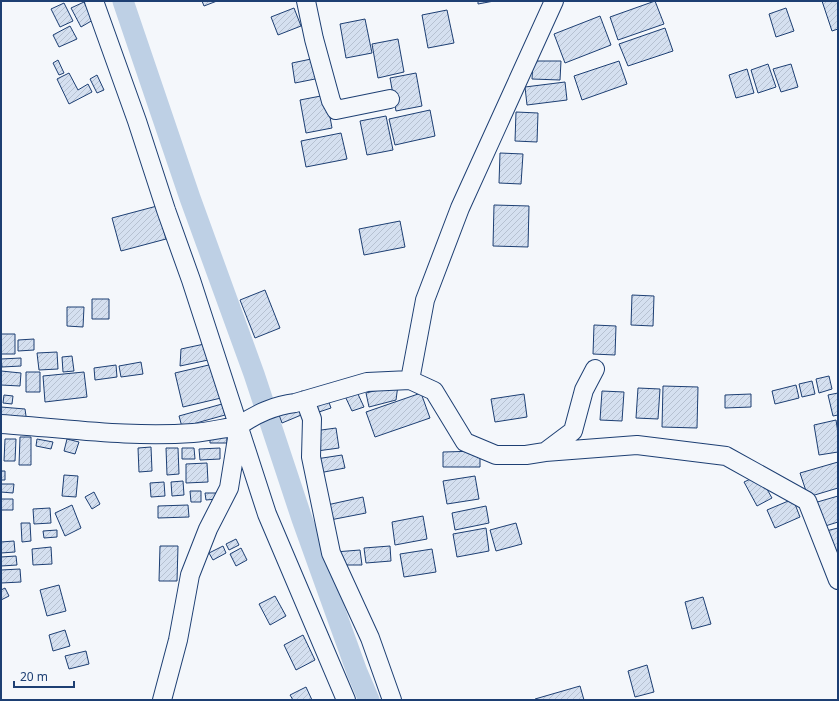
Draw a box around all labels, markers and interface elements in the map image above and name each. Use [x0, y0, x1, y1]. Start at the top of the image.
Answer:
scale bar [14, 663, 74, 689]
text: 20 m [20, 668, 48, 685]

